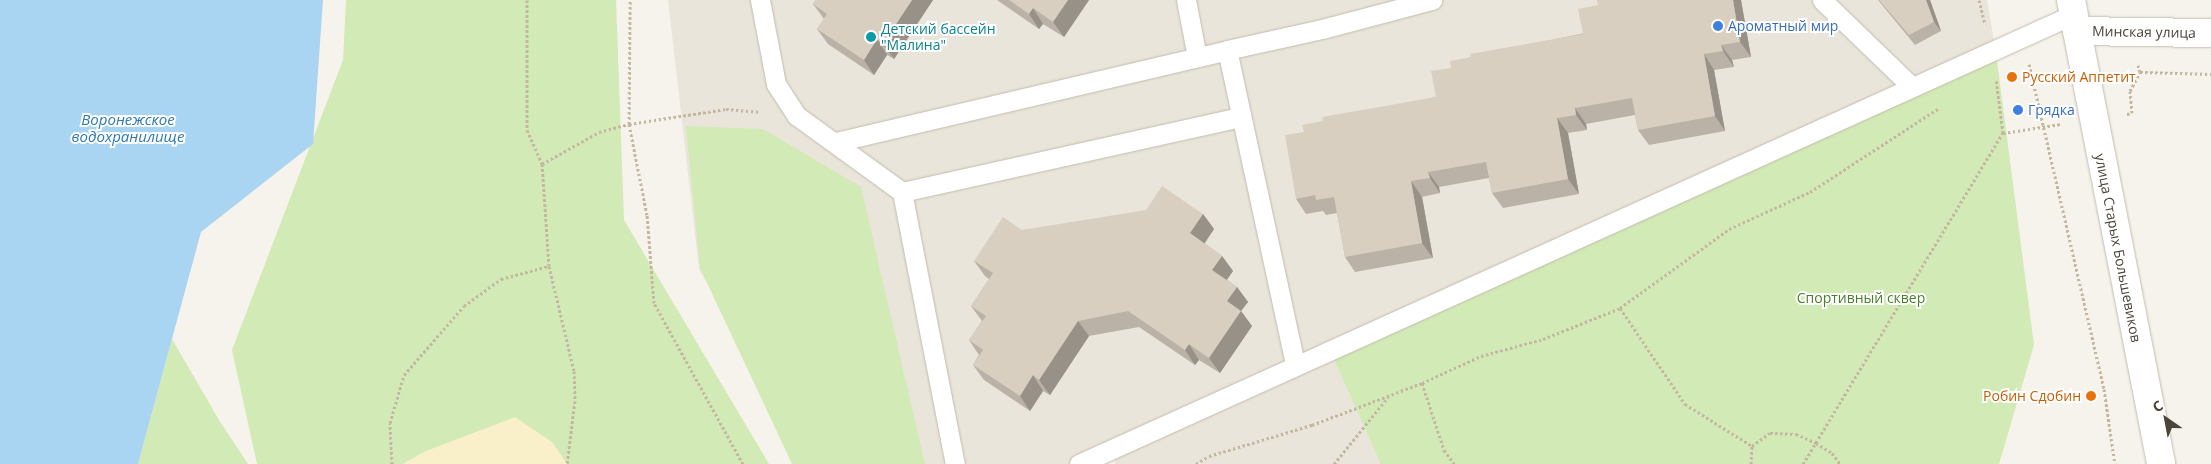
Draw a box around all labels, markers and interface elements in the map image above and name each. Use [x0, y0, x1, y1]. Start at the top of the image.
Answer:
place label: Ароматный мир [1728, 18, 1838, 34]
marker: Ароматный мир [1712, 20, 1724, 32]
place label: Детский бассейн "Малина" [881, 21, 996, 54]
street label: Минская улица [2092, 23, 2196, 41]
marker: Детский бассейн "Малина" [865, 31, 877, 43]
place label: Русский Аппетит [2022, 69, 2136, 85]
marker: Русский Аппетит [2006, 71, 2018, 83]
place label: Грядка [2028, 102, 2075, 118]
marker: Грядка [2012, 104, 2024, 116]
water label: Воронежское водохранилище [72, 110, 184, 145]
street label: улица Старых Большевиков [2091, 152, 2145, 344]
park label: Спортивный сквер [1797, 290, 1925, 306]
place label: Робин Сдобин [1983, 388, 2081, 404]
marker: Робин Сдобин [2085, 390, 2097, 402]
north arrow [2141, 394, 2191, 444]
text: С [2149, 396, 2166, 416]

